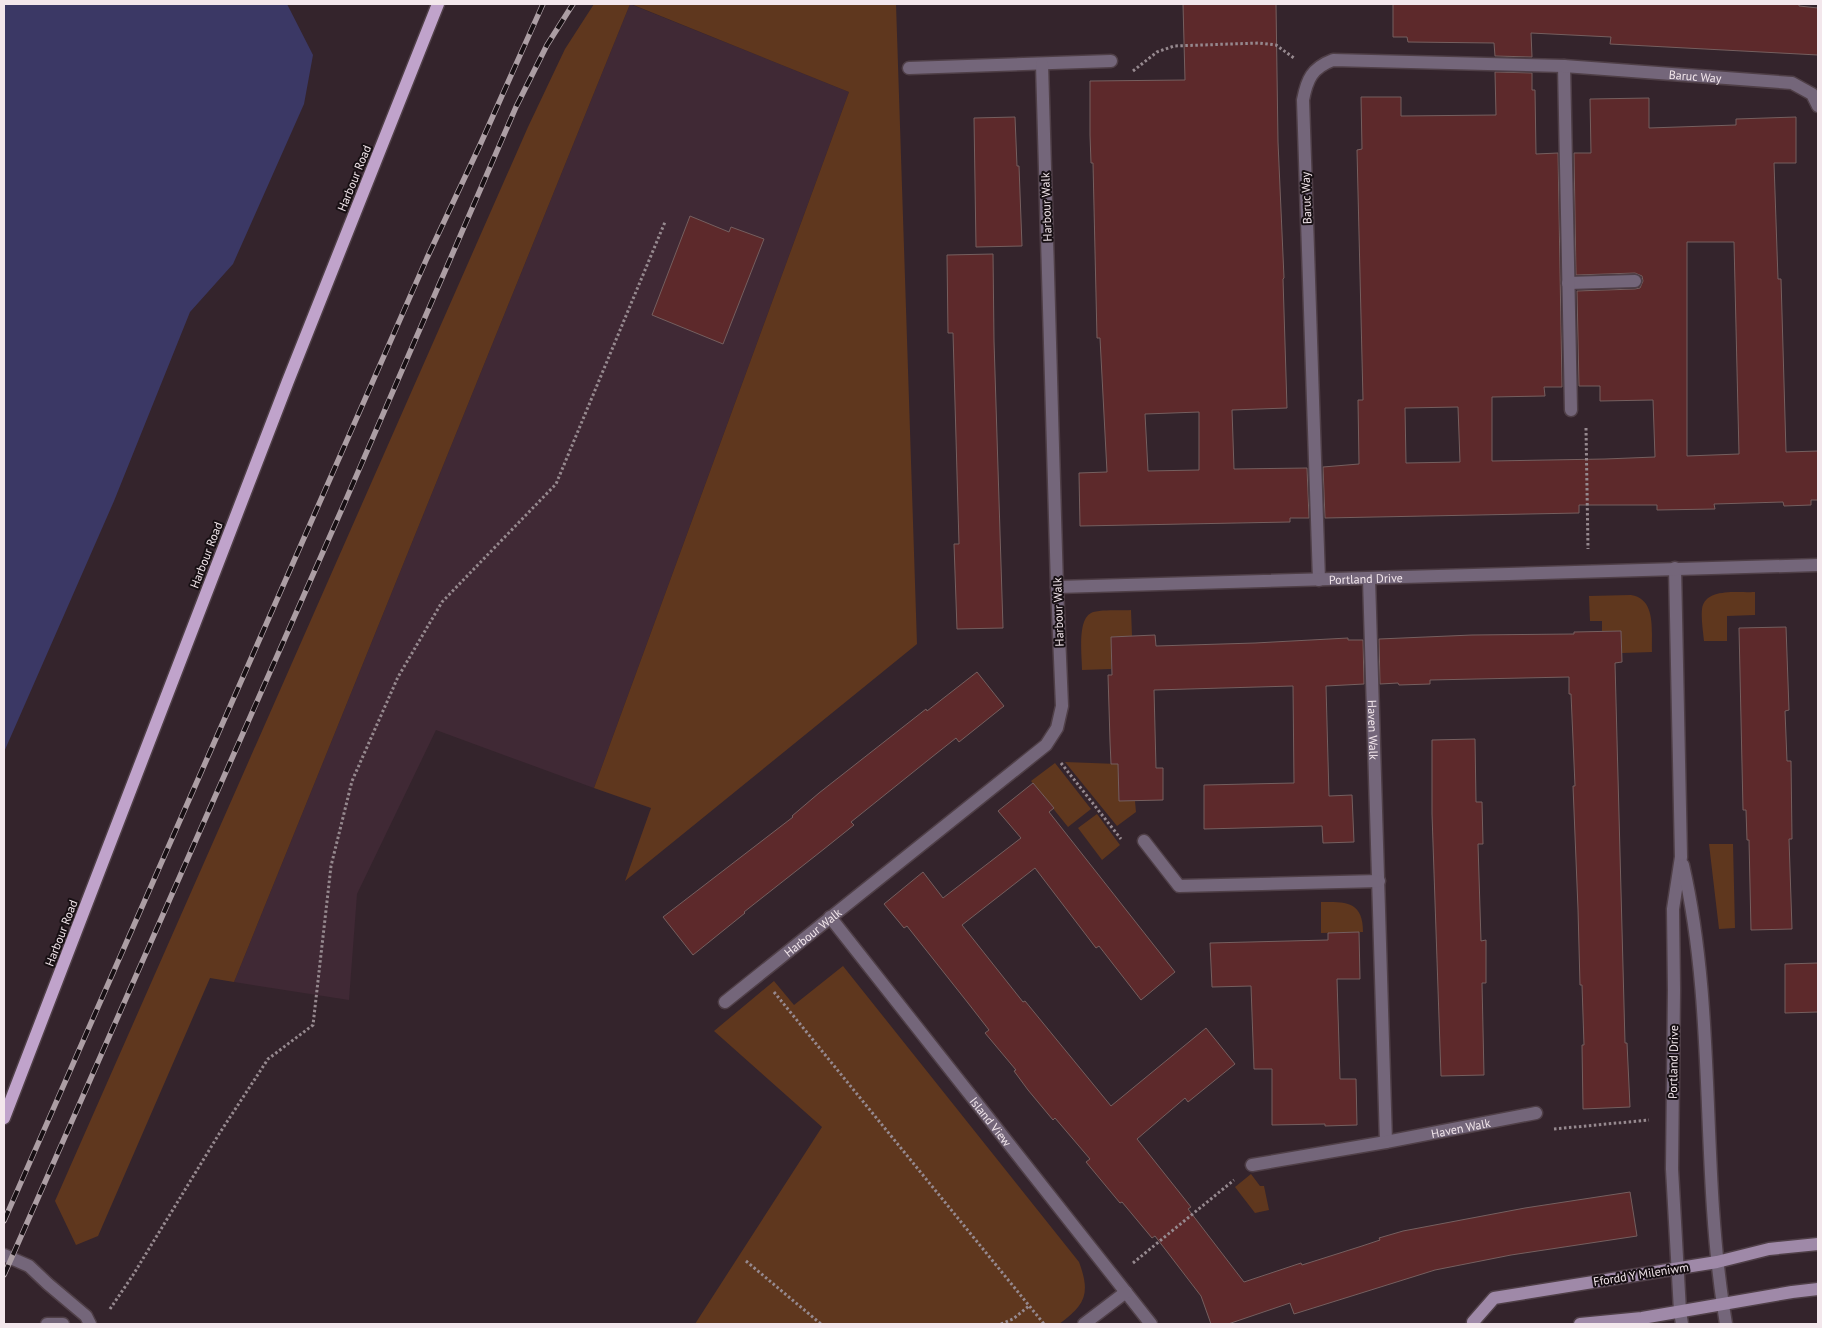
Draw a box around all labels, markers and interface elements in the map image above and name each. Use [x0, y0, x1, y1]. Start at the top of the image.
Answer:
street label: Baruc Way [1668, 66, 1722, 85]
street label: Harbour Road [334, 143, 374, 213]
street label: Baruc Way [1298, 171, 1314, 225]
street label: Harbour Walk [1037, 172, 1055, 242]
street label: Harbour Road [186, 520, 226, 590]
street label: Portland Drive [1329, 570, 1403, 587]
street label: Harbour Walk [1049, 577, 1067, 647]
street label: Haven Walk [1365, 700, 1382, 760]
street label: Harbour Road [41, 898, 81, 968]
street label: Harbour Walk [781, 904, 844, 960]
street label: Portland Drive [1665, 1025, 1681, 1099]
street label: Island View [967, 1093, 1015, 1149]
street label: Haven Walk [1430, 1114, 1492, 1141]
street label: Ffordd Y Mileniwm [1592, 1259, 1690, 1289]

